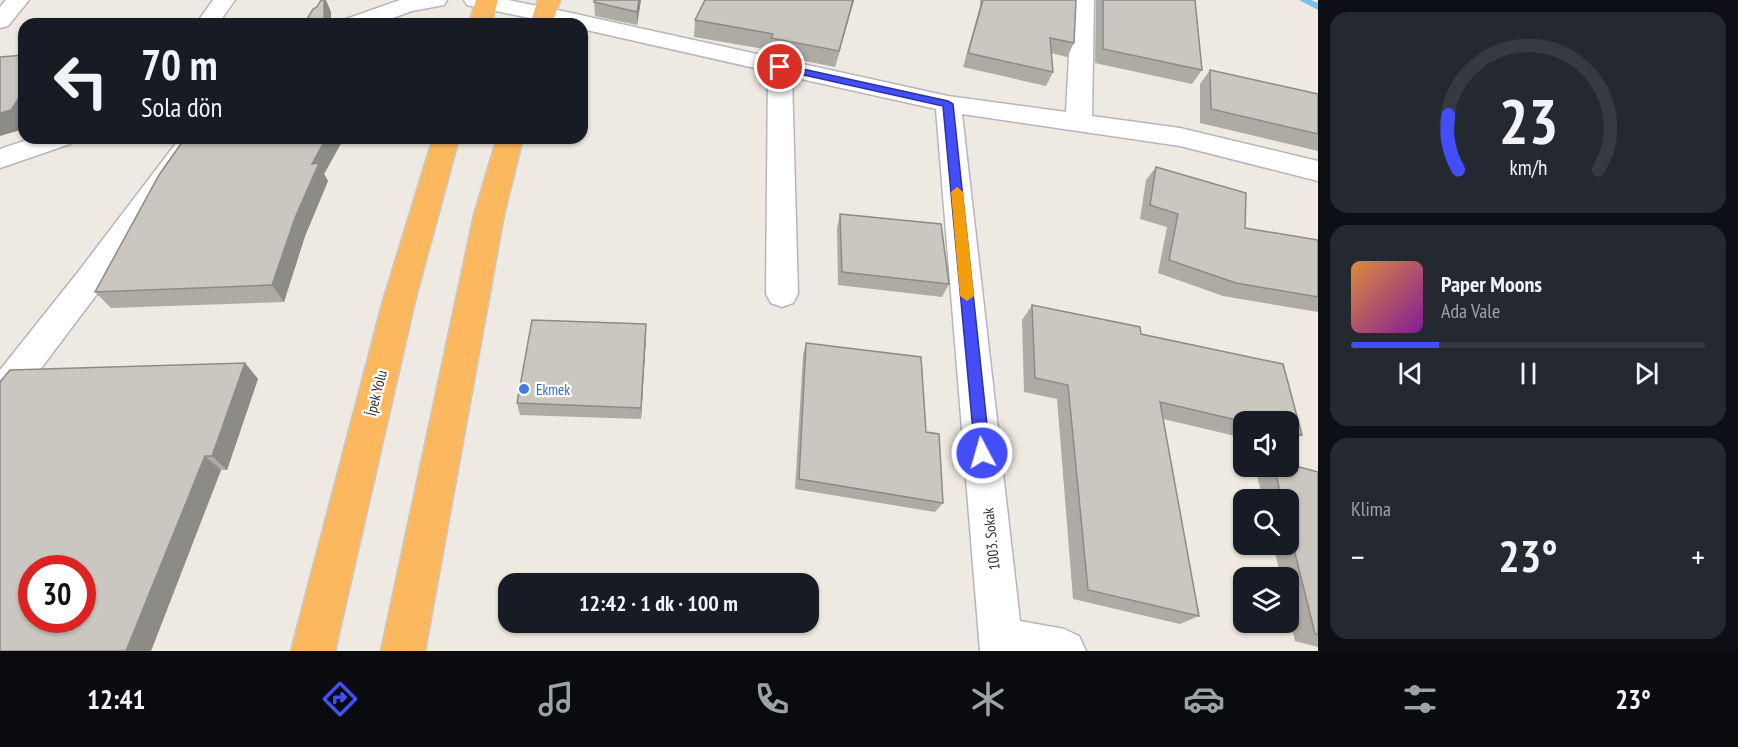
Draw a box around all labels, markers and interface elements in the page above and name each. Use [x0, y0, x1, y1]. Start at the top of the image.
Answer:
text: 70 m [141, 37, 218, 92]
pin [754, 41, 805, 92]
icon: left [42, 42, 120, 120]
icon: arrive [763, 50, 796, 83]
text: 23 [1498, 80, 1558, 161]
text: Sola dön [141, 90, 222, 124]
text: km/h [1509, 153, 1547, 181]
text: Paper Moons [1441, 270, 1542, 298]
text: Ada Vale [1441, 298, 1500, 324]
icon: previous [1394, 357, 1427, 390]
icon: pause [1512, 357, 1545, 390]
icon: next [1630, 357, 1663, 390]
street label: İpek Yolu [361, 368, 391, 418]
place label: Ekmek [536, 380, 570, 399]
marker: Ekmek [517, 382, 531, 396]
map controls [1233, 411, 1299, 633]
button: sound [1233, 411, 1299, 477]
position arrow [950, 421, 1014, 485]
button: search [1233, 489, 1299, 555]
text: Klima [1351, 496, 1391, 522]
street label: 1003. Sokak [978, 507, 1004, 571]
text: 23° [1498, 526, 1558, 584]
text: − [1351, 535, 1365, 578]
text: + [1691, 535, 1705, 578]
speed limit sign: 30 [18, 555, 96, 633]
button: layers [1233, 567, 1299, 633]
text: 12:42 · 1 dk · 100 m [579, 589, 738, 617]
icon: directions [319, 678, 361, 720]
icon: music [535, 678, 577, 720]
icon: phone [751, 678, 793, 720]
icon: climate [967, 678, 1009, 720]
icon: car [1183, 678, 1225, 720]
icon: filters [1399, 678, 1441, 720]
text: 12:41 [87, 682, 145, 716]
text: 23° [1615, 682, 1651, 716]

